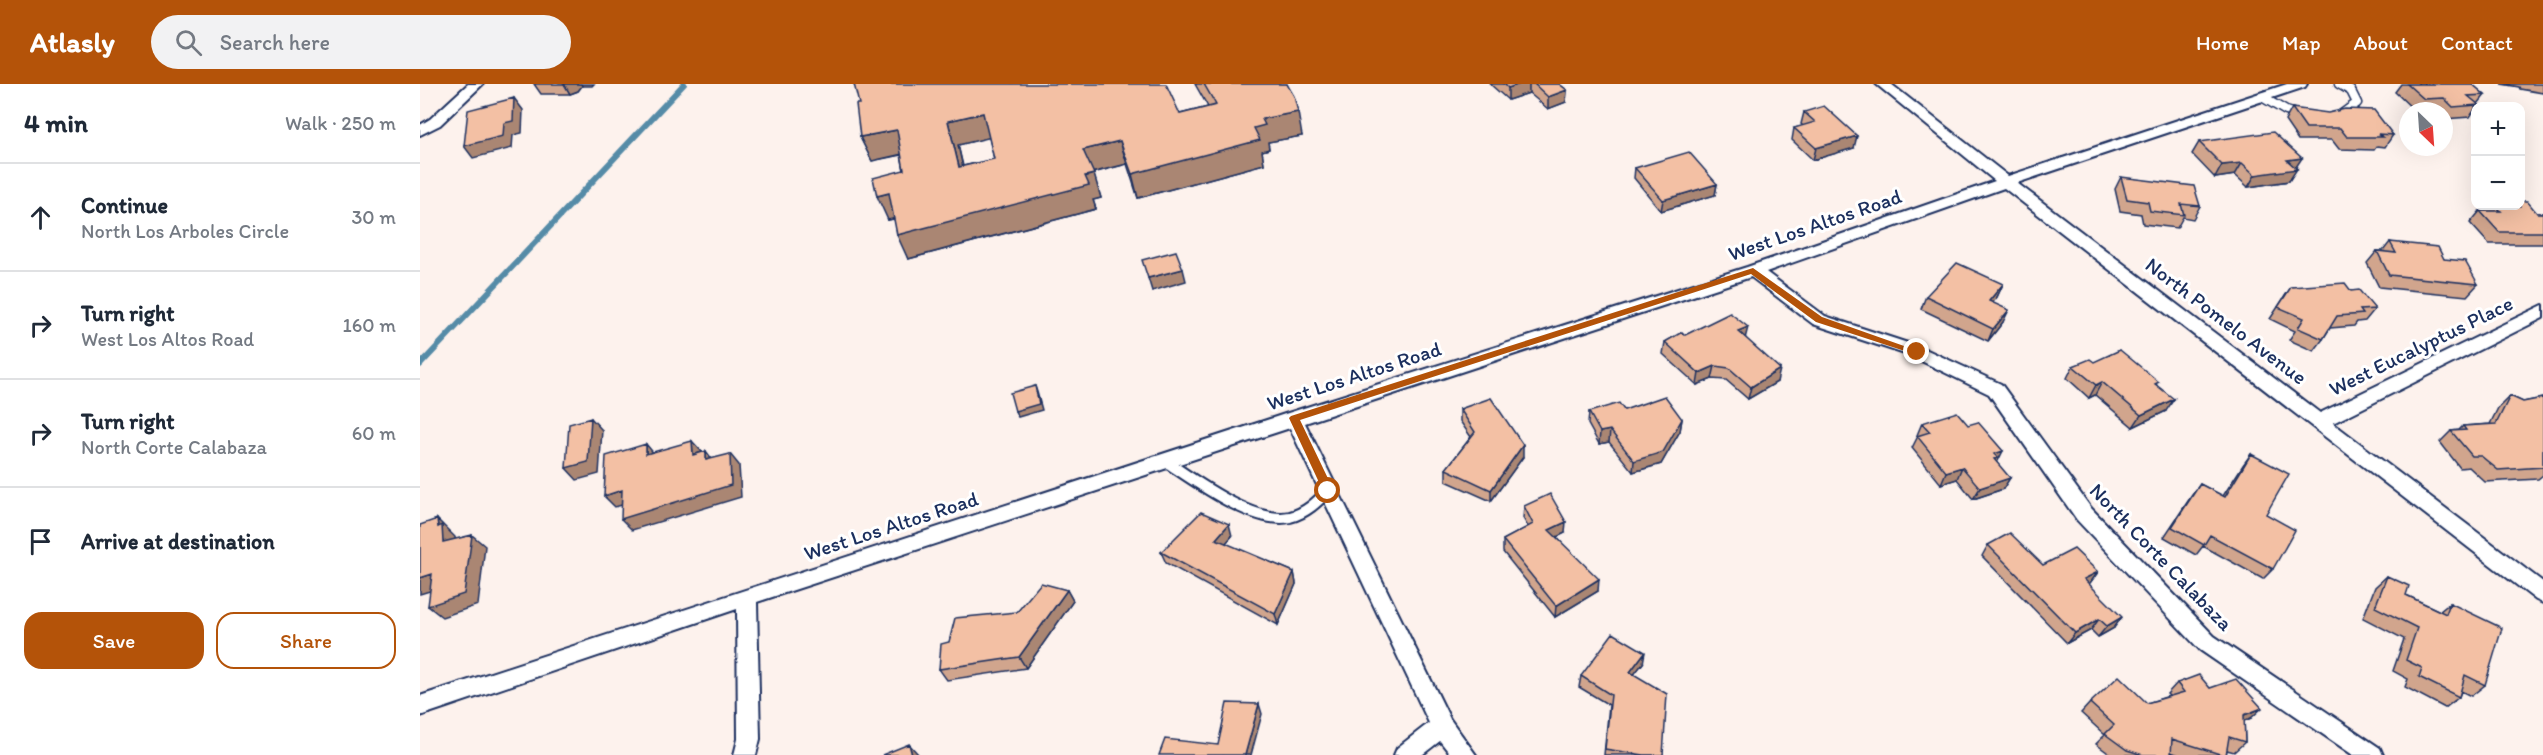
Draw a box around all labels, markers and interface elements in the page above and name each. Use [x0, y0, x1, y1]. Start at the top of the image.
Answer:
search box [151, 15, 571, 69]
text: Atlasly [30, 25, 115, 59]
icon: search [172, 26, 205, 59]
text: Search here [220, 29, 330, 56]
text: Home [2196, 30, 2249, 55]
text: Map [2282, 30, 2321, 55]
text: About [2354, 30, 2408, 55]
text: Contact [2441, 30, 2513, 55]
north arrow [2399, 102, 2453, 156]
map controls [2471, 102, 2525, 210]
button: + [2471, 102, 2525, 156]
text: 4 min [24, 107, 88, 139]
text: Walk · 250 m [285, 111, 396, 135]
button: − [2471, 156, 2525, 210]
street label: West Los Altos Road [1725, 183, 1905, 266]
text: Continue [81, 192, 168, 219]
icon: ahead [24, 201, 57, 234]
text: 30 m [351, 205, 396, 229]
text: North Los Arboles Circle [81, 219, 289, 243]
street label: North Pomelo Avenue [2141, 252, 2312, 389]
street label: West Eucalyptus Place [2325, 290, 2517, 401]
text: Turn right [81, 300, 175, 327]
icon: right [24, 309, 57, 342]
text: 160 m [343, 313, 396, 337]
text: West Los Altos Road [81, 327, 254, 351]
street label: West Los Altos Road [1263, 335, 1445, 416]
route end [1903, 338, 1929, 364]
text: Turn right [81, 408, 175, 435]
icon: right [24, 417, 57, 450]
text: 60 m [352, 421, 396, 445]
text: North Corte Calabaza [81, 435, 267, 459]
route start [1314, 477, 1340, 503]
street label: North Corte Calabaza [2085, 478, 2238, 636]
street label: West Los Altos Road [800, 485, 982, 566]
icon: arrive [24, 525, 57, 558]
text: Arrive at destination [81, 528, 275, 555]
button: Save [24, 612, 204, 669]
button: Share [216, 612, 396, 669]

